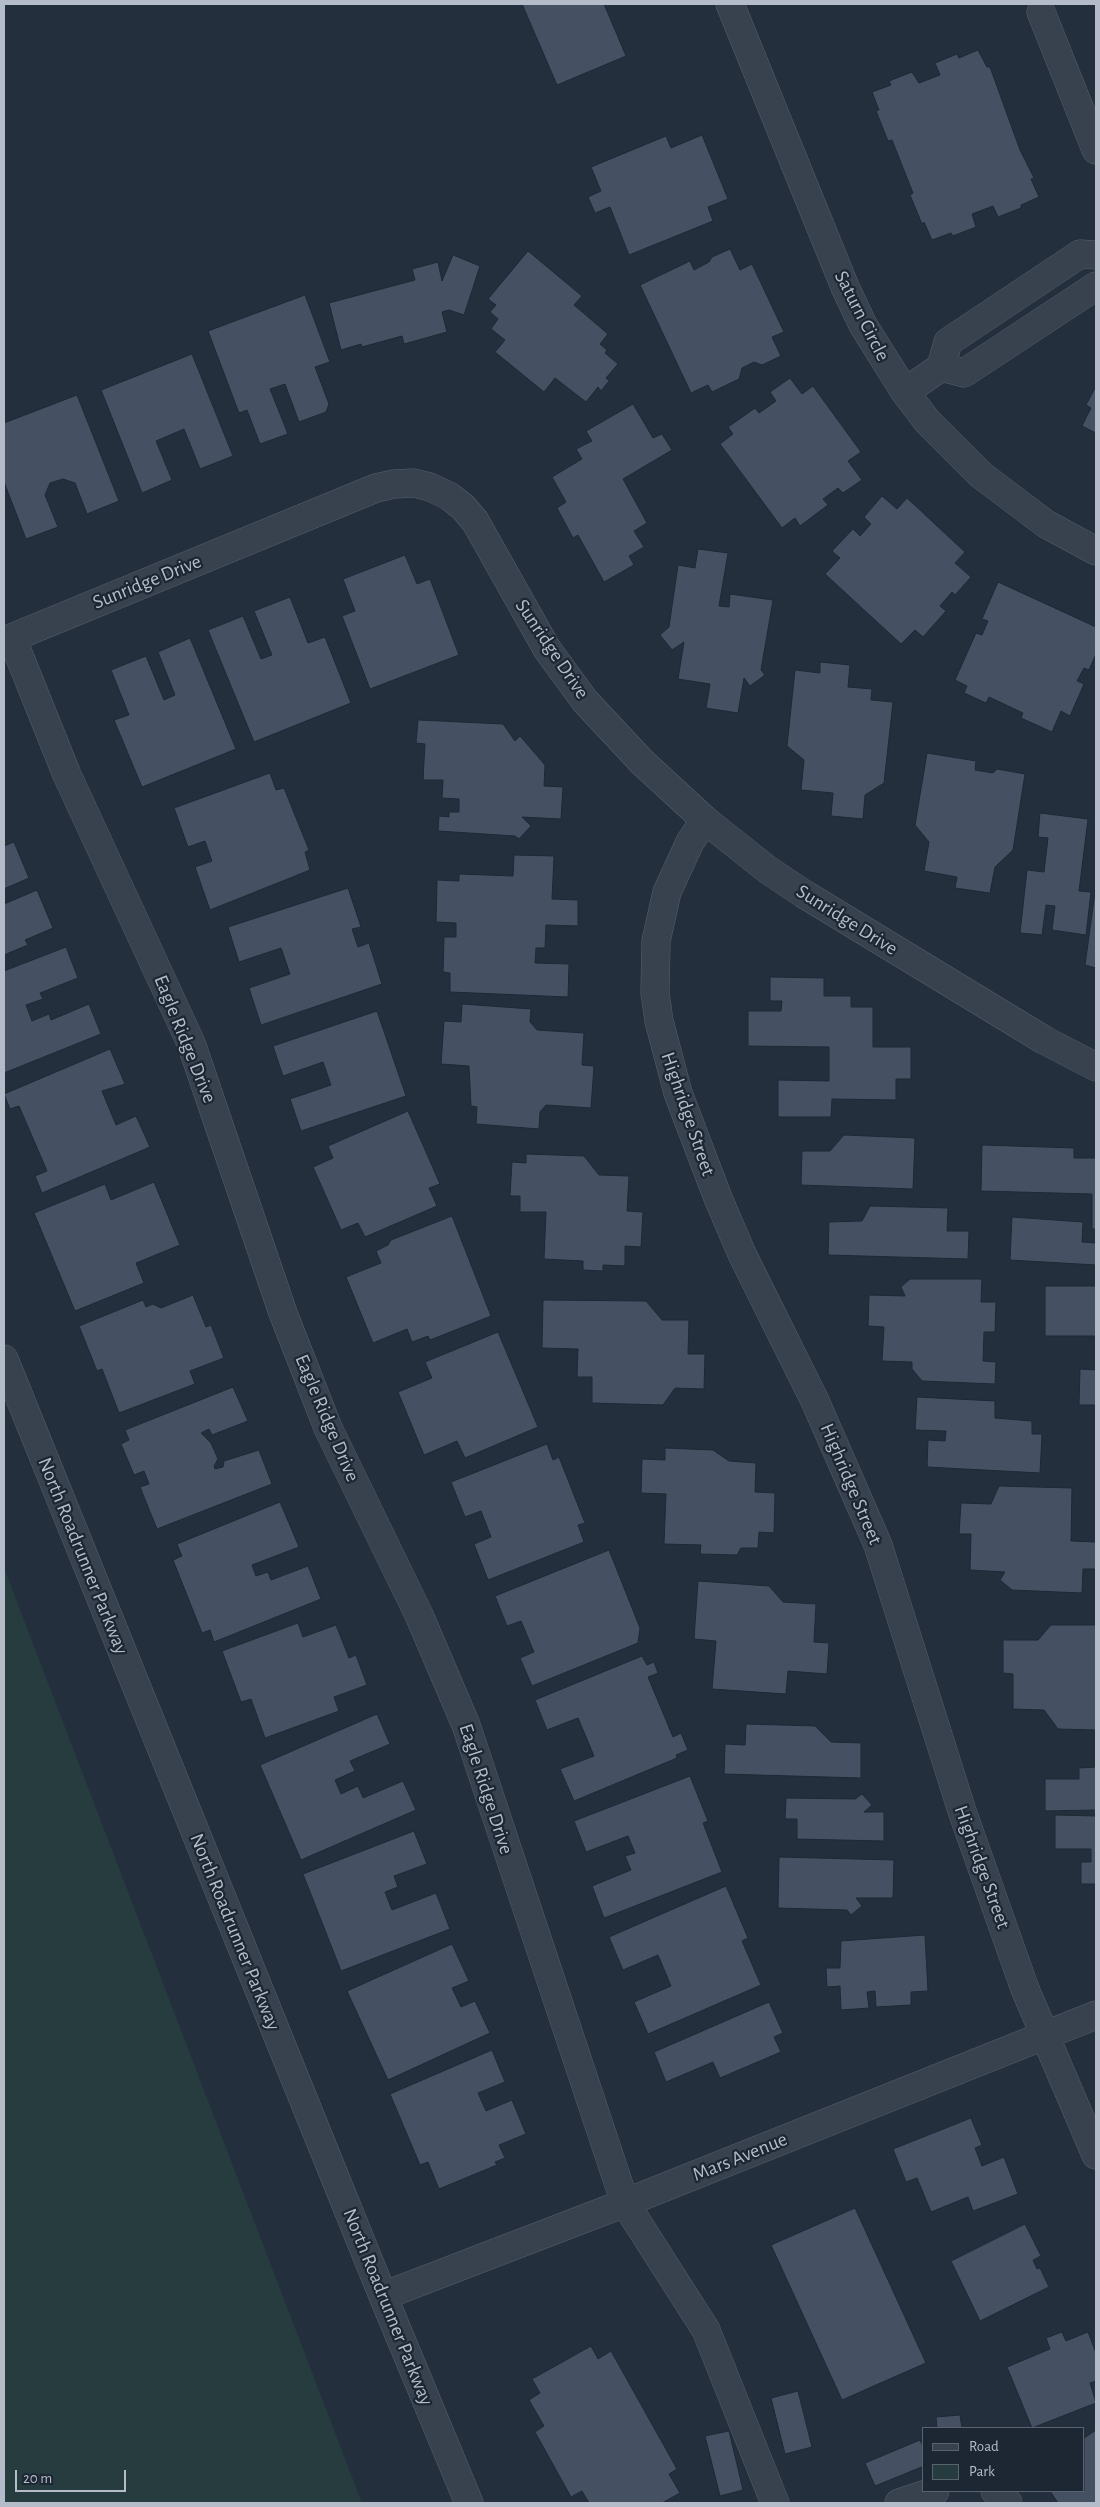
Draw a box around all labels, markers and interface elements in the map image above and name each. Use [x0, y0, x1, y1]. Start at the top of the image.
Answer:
street label: Saturn Circle [829, 267, 895, 365]
street label: Sunridge Drive [89, 549, 205, 615]
street label: Sunridge Drive [510, 595, 594, 703]
street label: Sunridge Drive [792, 879, 902, 961]
street label: Eagle Ridge Drive [148, 972, 222, 1106]
street label: Highridge Street [656, 1049, 720, 1179]
street label: Eagle Ridge Drive [289, 1351, 365, 1485]
street label: Highridge Street [815, 1420, 887, 1548]
street label: North Roadrunner Parkway [32, 1454, 134, 1658]
street label: Eagle Ridge Drive [454, 1721, 518, 1857]
street label: Highridge Street [949, 1802, 1015, 1932]
street label: North Roadrunner Parkway [184, 1830, 286, 2034]
street label: Mars Avenue [689, 2127, 791, 2187]
street label: North Roadrunner Parkway [337, 2205, 439, 2409]
legend [922, 2427, 1085, 2492]
text: Road [969, 2439, 999, 2454]
scale bar [18, 2460, 129, 2492]
text: Park [969, 2464, 995, 2479]
text: 20 m [23, 2471, 52, 2486]

